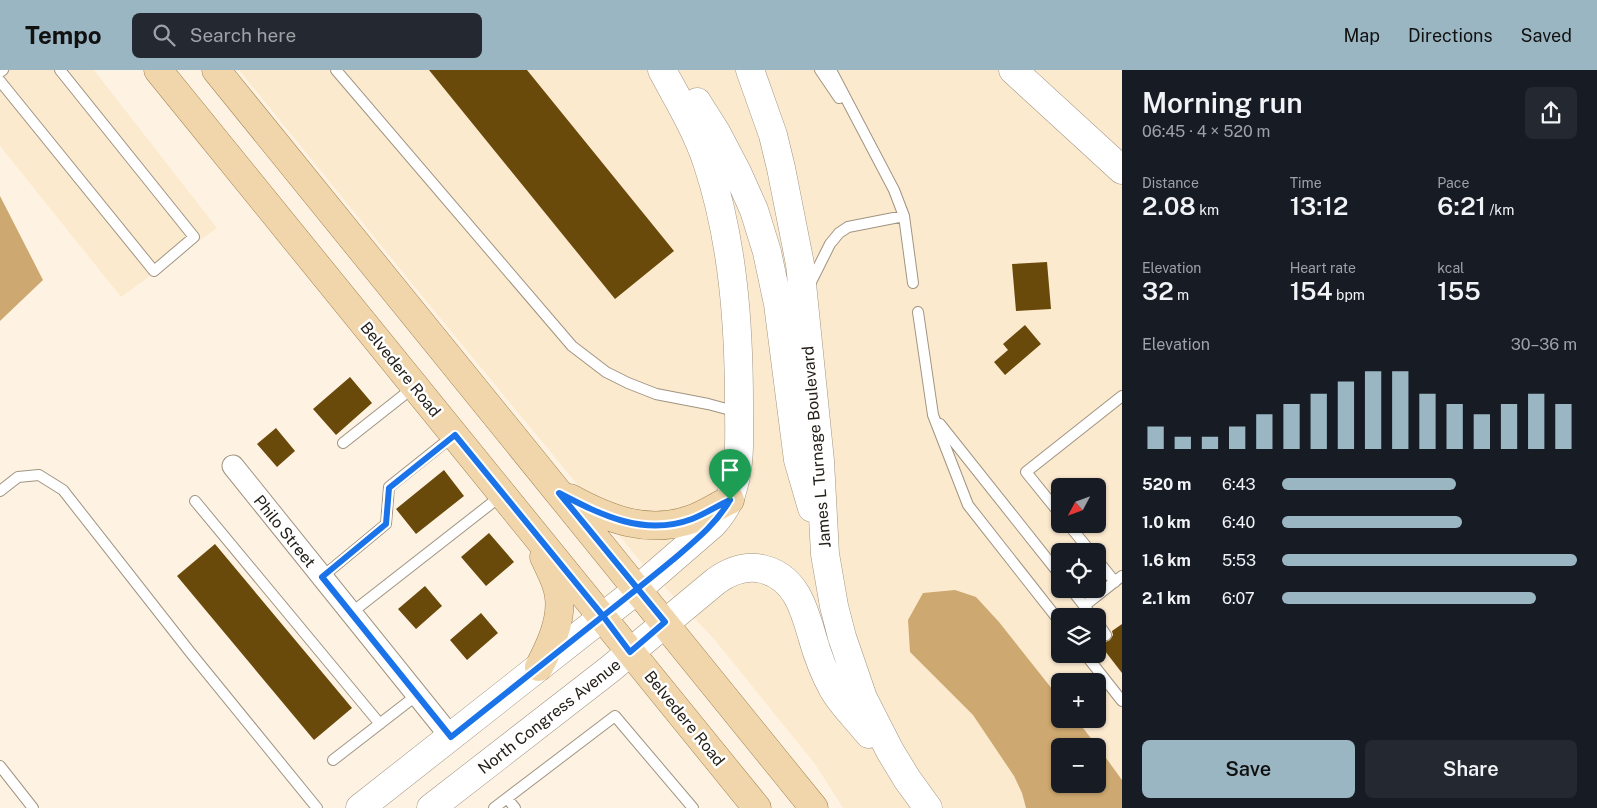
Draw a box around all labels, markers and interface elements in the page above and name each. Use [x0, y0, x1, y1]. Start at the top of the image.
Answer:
search box [132, 13, 482, 58]
text: Tempo [25, 21, 102, 49]
icon: search [150, 21, 178, 49]
text: Search here [190, 24, 296, 46]
text: Map [1343, 25, 1380, 46]
text: Directions [1408, 25, 1493, 46]
text: Saved [1521, 25, 1572, 46]
text: Morning run [1142, 86, 1303, 119]
button: share [1525, 87, 1577, 139]
text: 06:45 · 4 × 520 m [1142, 122, 1270, 141]
text: Distance [1142, 175, 1199, 191]
text: Time [1290, 175, 1322, 191]
text: Pace [1437, 175, 1469, 191]
text: 2.08 [1142, 191, 1196, 221]
text: 13:12 [1290, 191, 1348, 221]
text: 6:21 [1437, 191, 1486, 221]
text: km [1196, 202, 1219, 218]
text: /km [1486, 202, 1514, 218]
text: Elevation [1142, 260, 1201, 276]
text: Heart rate [1290, 260, 1356, 276]
text: kcal [1437, 260, 1464, 276]
text: 32 [1142, 276, 1174, 306]
text: 154 [1290, 276, 1333, 306]
text: 155 [1437, 276, 1481, 306]
text: m [1174, 287, 1189, 303]
text: bpm [1333, 287, 1365, 303]
street label: Belvedere Road [356, 318, 445, 421]
text: Elevation [1142, 335, 1210, 354]
text: 30–36 m [1511, 335, 1577, 354]
street label: James L Turnage Boulevard [798, 345, 835, 549]
pin [709, 449, 751, 500]
icon: arrive [716, 456, 744, 484]
text: 520 m [1142, 475, 1191, 494]
text: 6:43 [1222, 475, 1256, 494]
north arrow [1051, 478, 1106, 532]
map controls [1051, 478, 1106, 793]
street label: Philo Street [250, 491, 320, 571]
text: 1.0 km [1142, 513, 1191, 532]
text: 6:40 [1222, 513, 1255, 532]
button: locate [1051, 543, 1106, 598]
text: 1.6 km [1142, 551, 1191, 570]
text: 5:53 [1222, 551, 1256, 570]
text: 2.1 km [1142, 589, 1191, 608]
text: 6:07 [1222, 589, 1255, 608]
button: layers [1051, 608, 1106, 663]
street label: North Congress Avenue [474, 655, 624, 778]
street label: Belvedere Road [640, 667, 729, 770]
button: + [1051, 673, 1106, 728]
button: − [1051, 738, 1106, 793]
button: Save [1142, 740, 1355, 798]
button: Share [1365, 740, 1577, 798]

